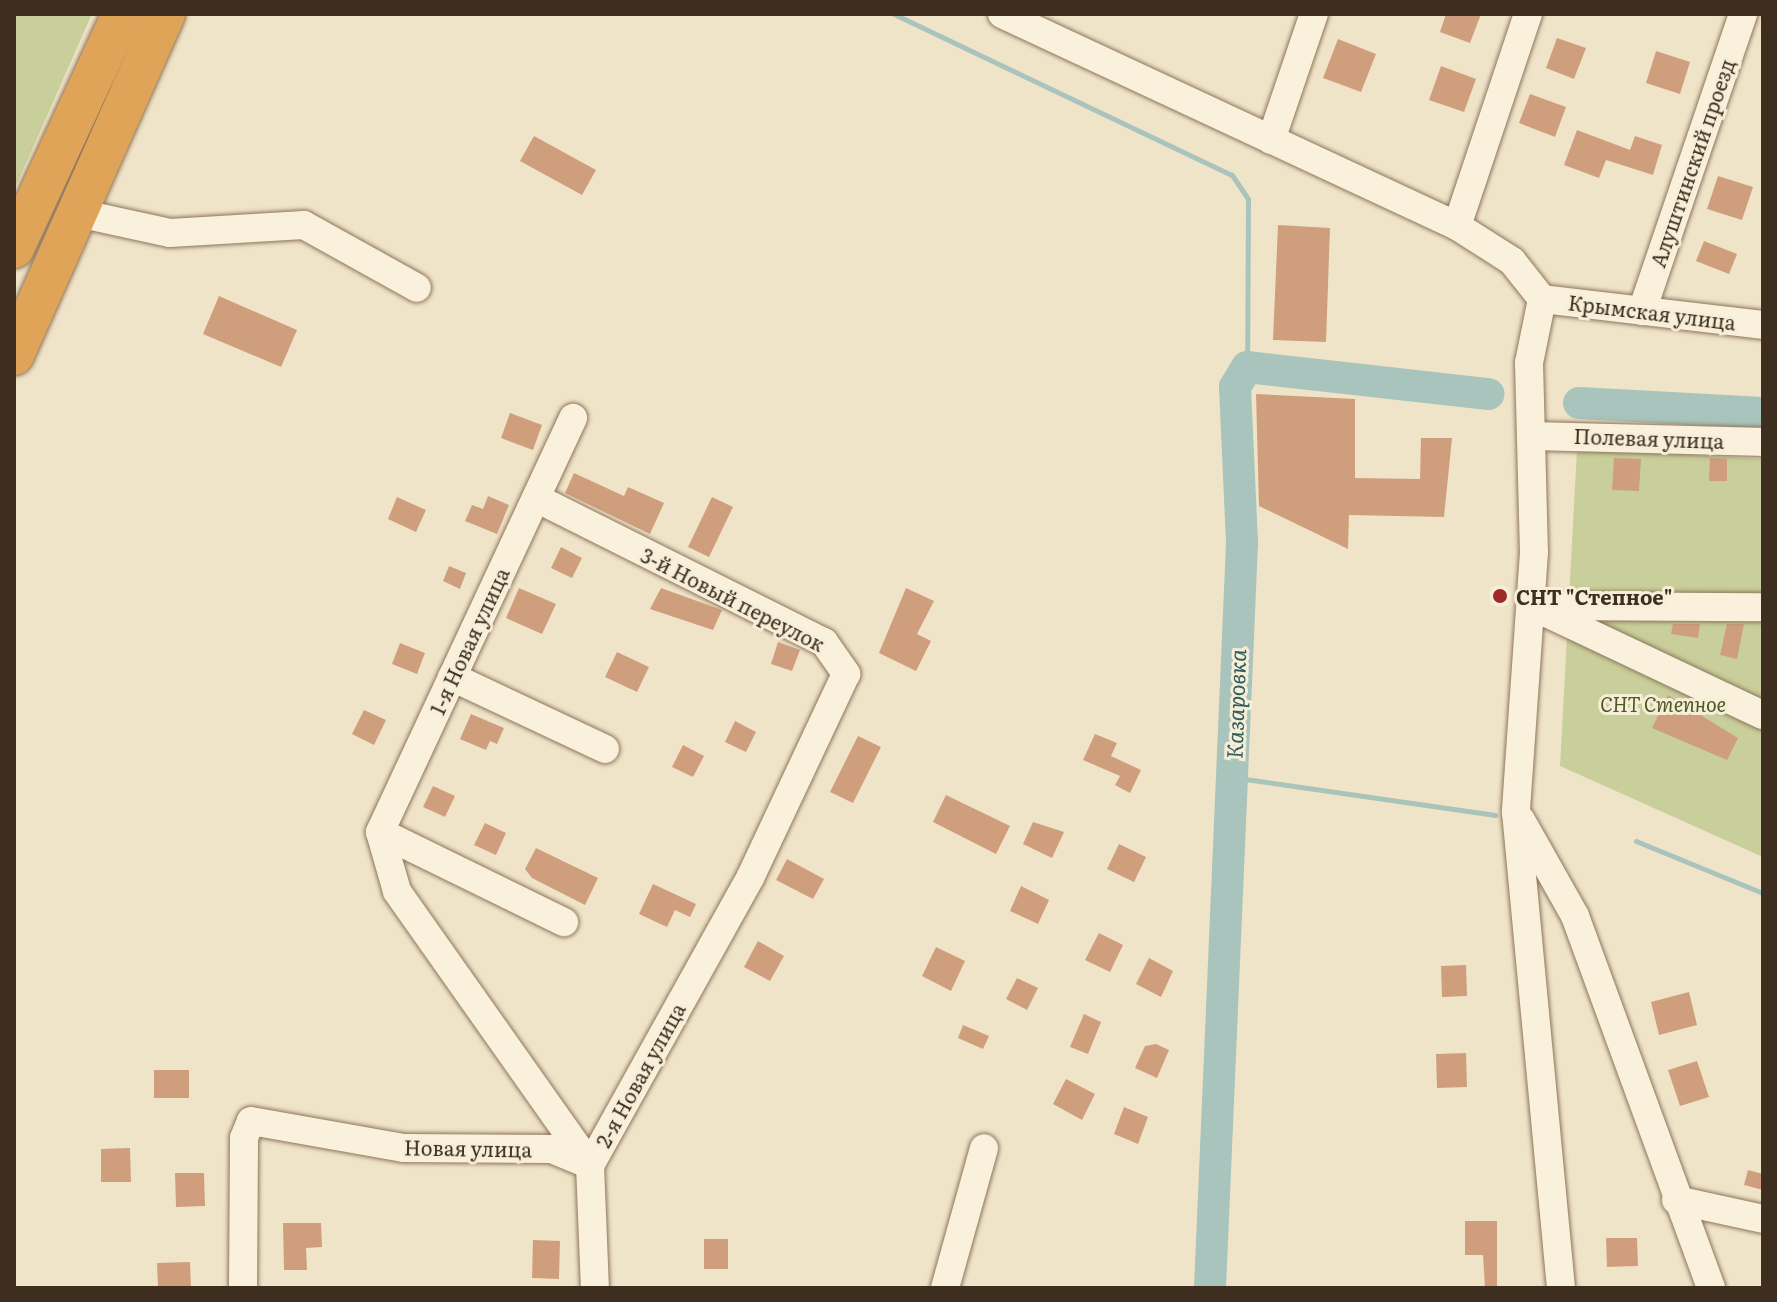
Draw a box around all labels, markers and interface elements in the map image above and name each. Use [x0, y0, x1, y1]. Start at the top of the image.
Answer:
street label: Алуштинский проезд [1645, 56, 1739, 270]
street label: Крымская улица [1567, 290, 1737, 334]
street label: Полевая улица [1573, 423, 1725, 453]
street label: 3-й Новый переулок [637, 542, 829, 656]
street label: 1-я Новая улица [424, 564, 514, 718]
place label: СНТ "Степное" [1516, 584, 1672, 608]
marker: СНТ "Степное" [1491, 587, 1509, 605]
water label: Казаровка [1220, 649, 1250, 759]
park label: СНТ Степное [1600, 691, 1726, 715]
street label: 2-я Новая улица [590, 999, 690, 1151]
street label: Новая улица [404, 1135, 532, 1161]

